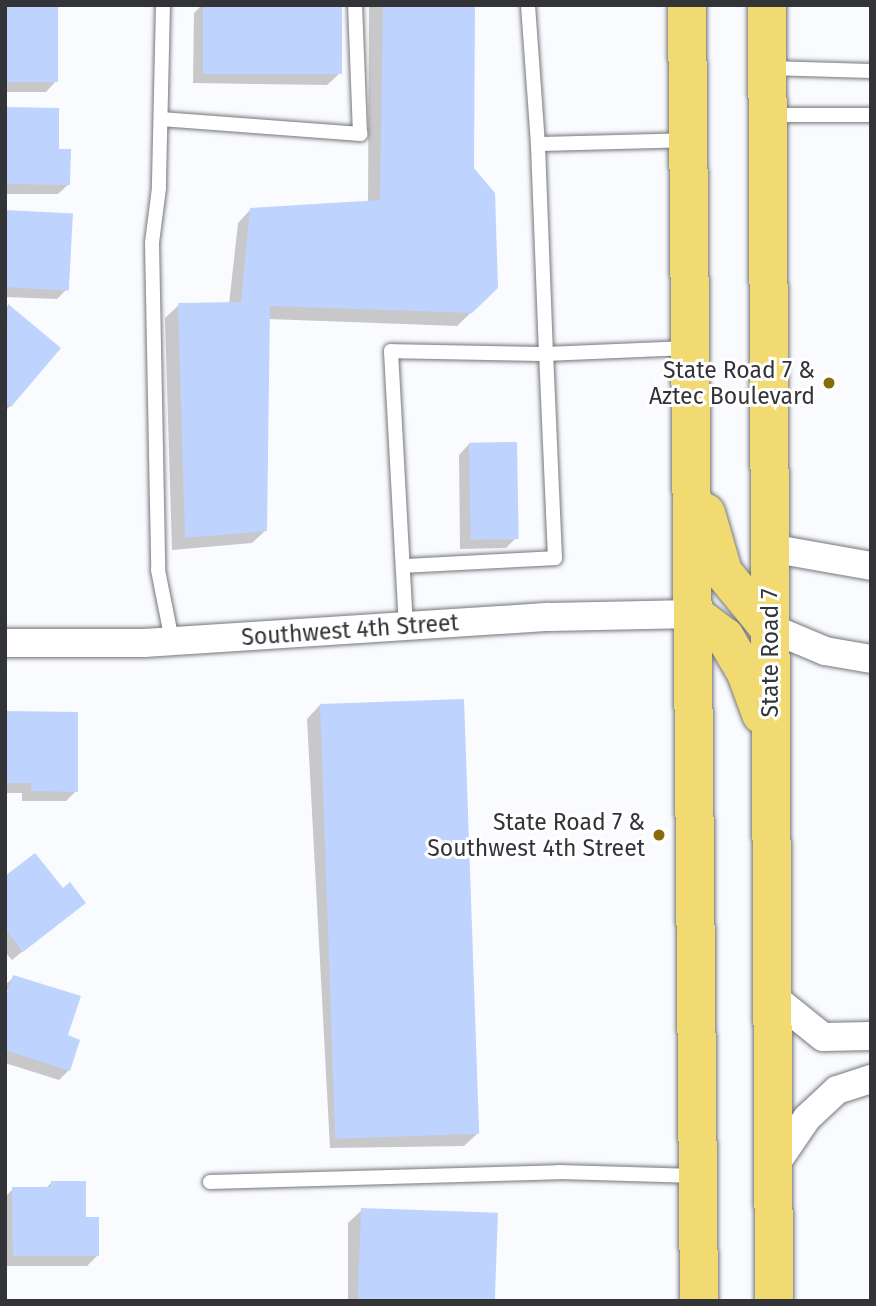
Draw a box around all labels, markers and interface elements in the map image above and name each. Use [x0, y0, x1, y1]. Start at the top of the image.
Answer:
place label: State Road 7 & Aztec Boulevard [649, 356, 815, 410]
marker: State Road 7 & Aztec Boulevard [821, 375, 837, 391]
street label: State Road 7 [756, 588, 784, 718]
street label: Southwest 4th Street [240, 609, 460, 651]
place label: State Road 7 & Southwest 4th Street [427, 808, 645, 862]
marker: State Road 7 & Southwest 4th Street [651, 827, 667, 843]

